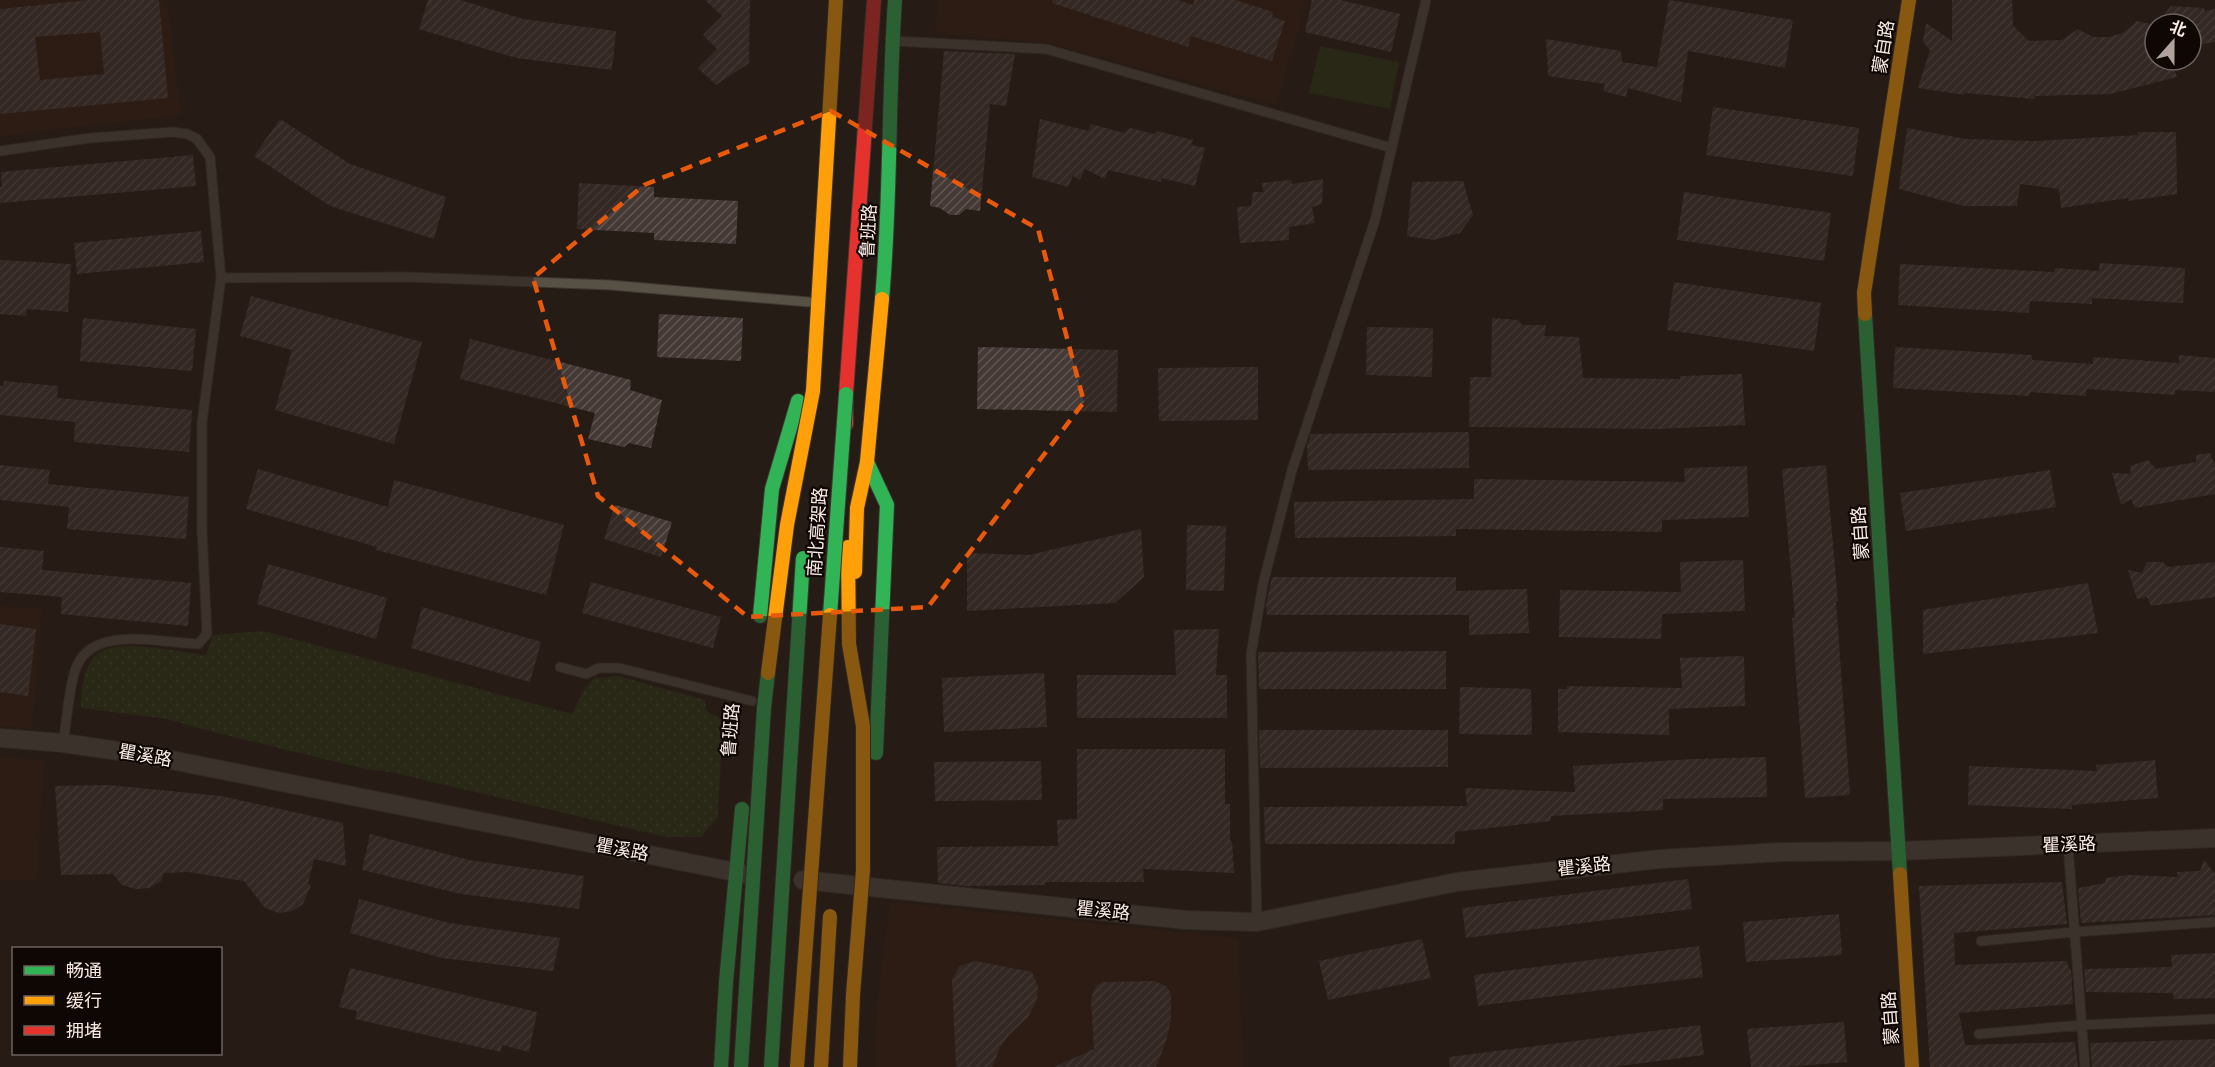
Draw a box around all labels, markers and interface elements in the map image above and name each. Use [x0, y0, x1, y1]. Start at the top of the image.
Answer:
north arrow [2143, 12, 2203, 72]
text: 北 [2167, 16, 2189, 42]
street label: 蒙自路 [1867, 18, 1901, 76]
street label: 鲁班路 [855, 203, 883, 259]
street label: 南北高架路 [802, 486, 834, 578]
street label: 蒙自路 [1847, 505, 1875, 561]
street label: 鲁班路 [716, 702, 746, 758]
street label: 瞿溪路 [116, 739, 174, 773]
street label: 瞿溪路 [2042, 832, 2096, 858]
street label: 瞿溪路 [593, 833, 651, 867]
street label: 瞿溪路 [1556, 852, 1612, 882]
street label: 瞿溪路 [1075, 896, 1131, 926]
legend [12, 947, 222, 1055]
text: 畅通 [66, 959, 102, 984]
text: 缓行 [66, 989, 102, 1014]
street label: 蒙自路 [1877, 990, 1905, 1046]
text: 拥堵 [66, 1019, 102, 1044]

